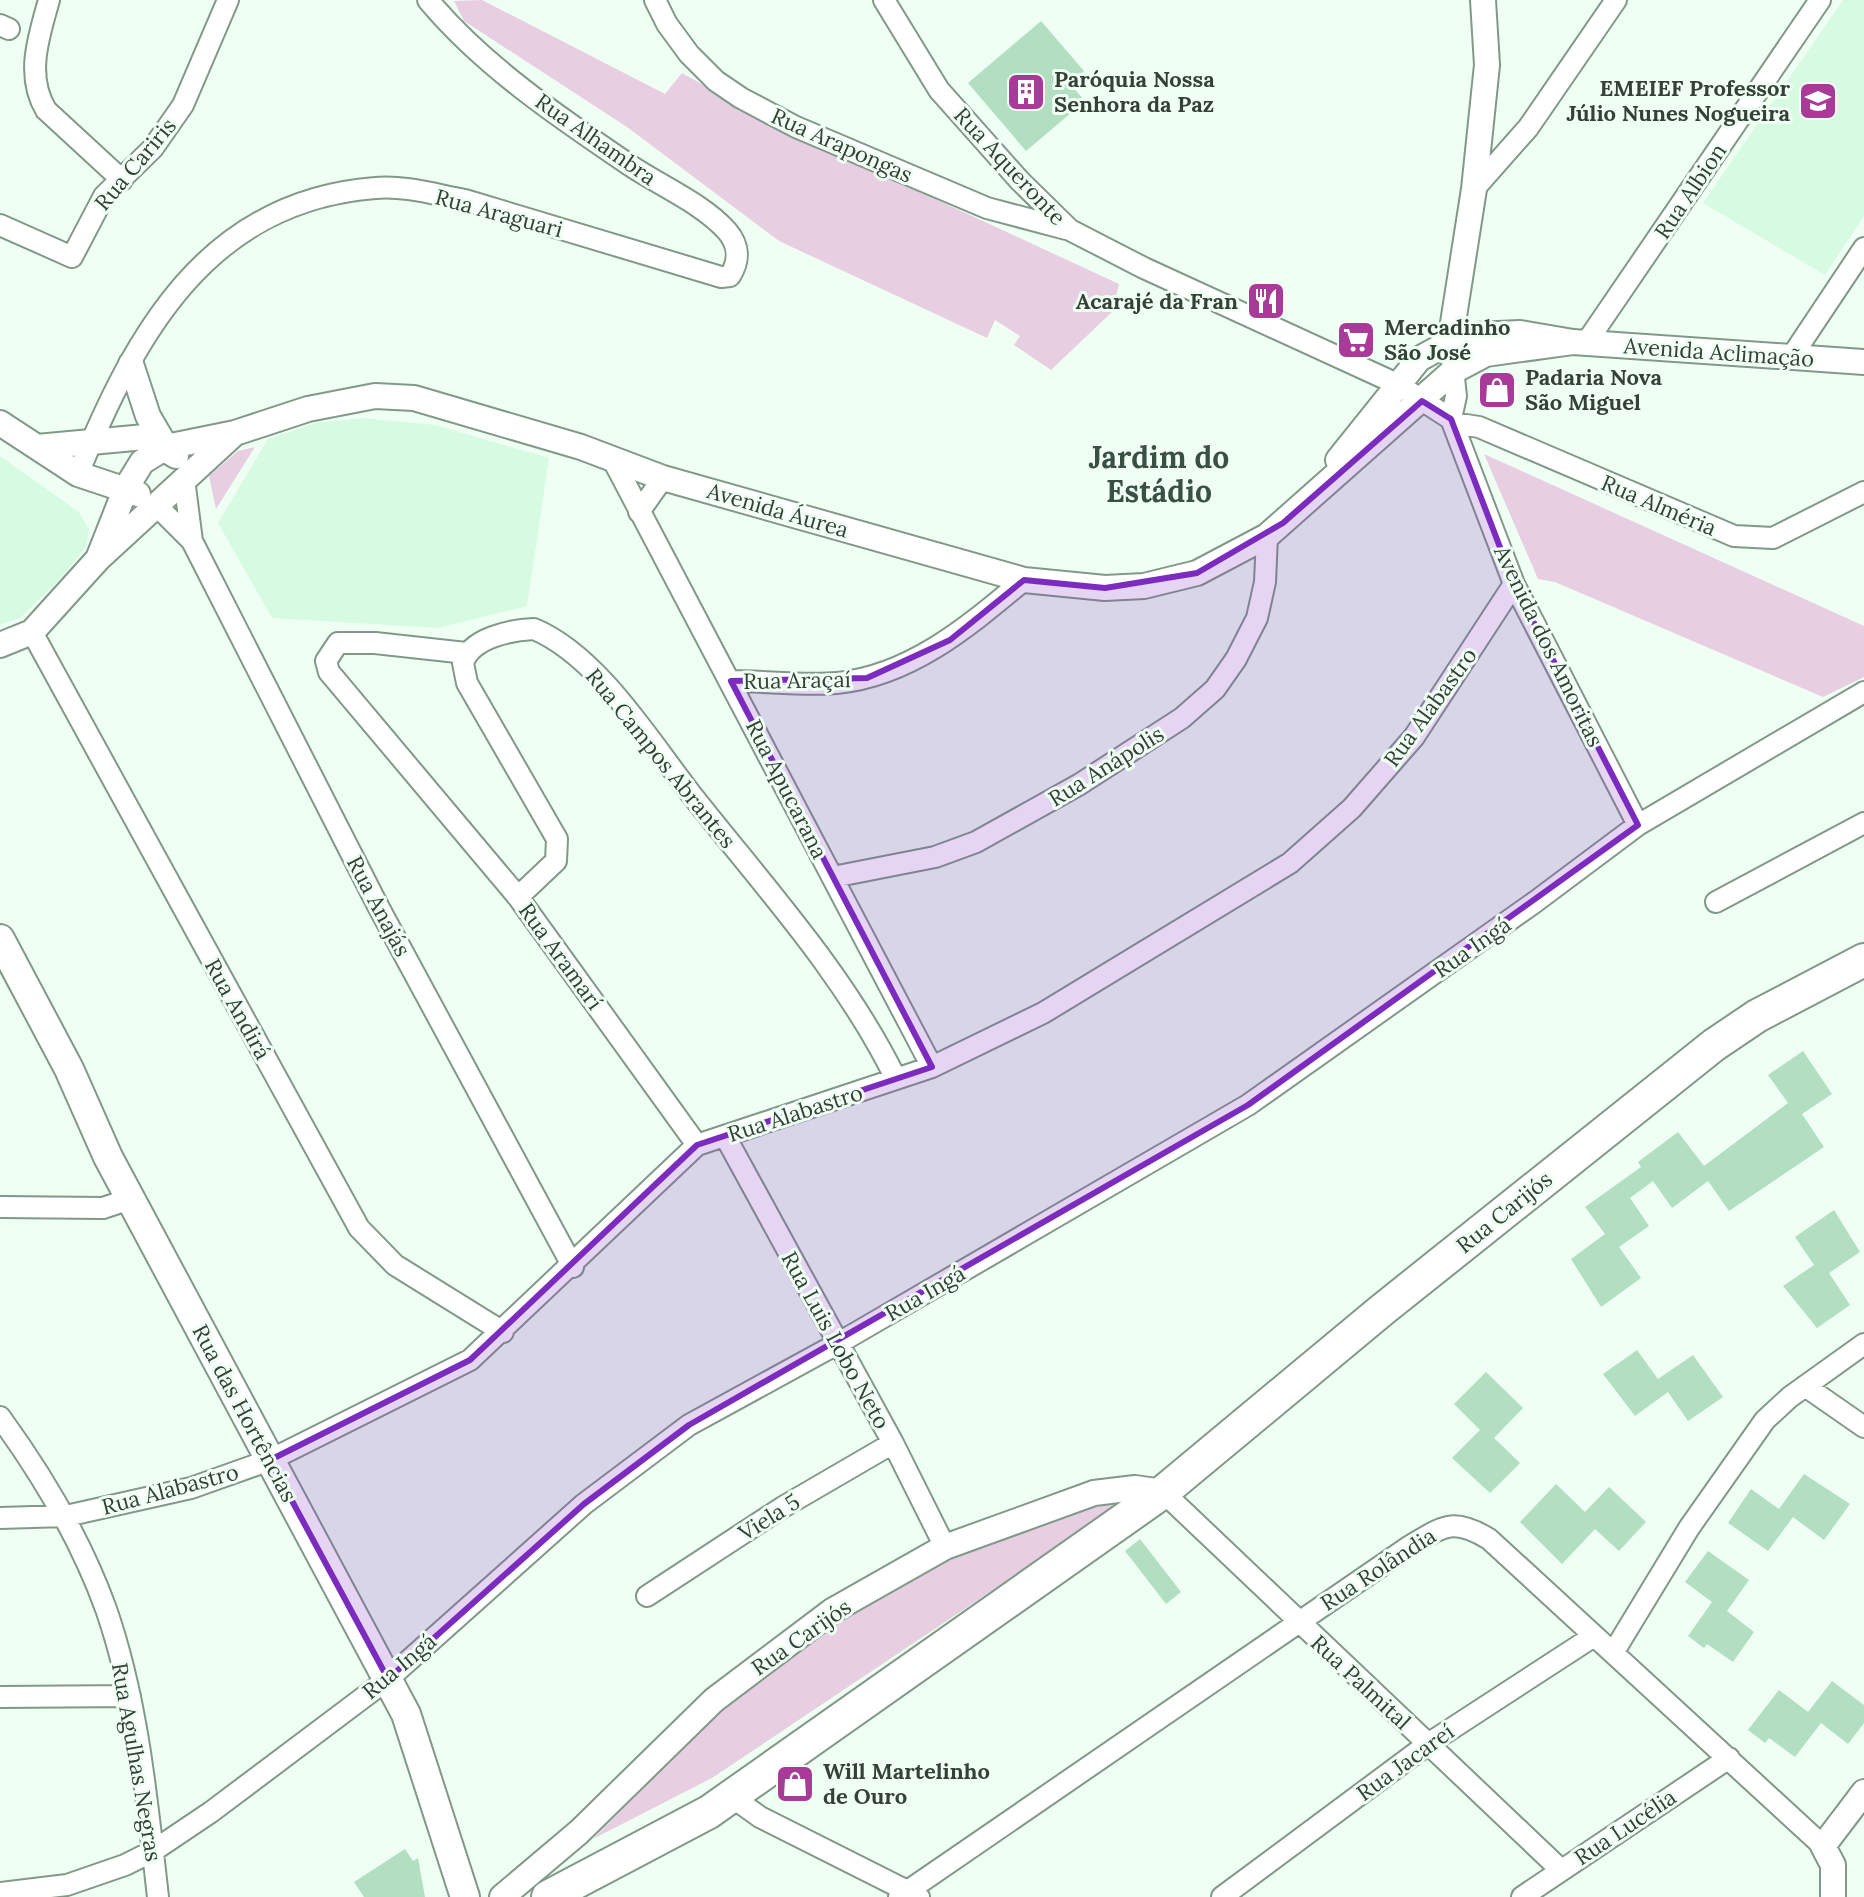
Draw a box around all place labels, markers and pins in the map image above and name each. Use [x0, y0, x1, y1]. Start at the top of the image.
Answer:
place label: Paróquia Nossa Senhora da Paz [1054, 65, 1215, 118]
building icon: Paróquia Nossa Senhora da Paz [1005, 71, 1047, 113]
place label: EMEIEF Professor Júlio Nunes Nogueira [1566, 74, 1790, 127]
school or university icon: EMEIEF Professor Júlio Nunes Nogueira [1797, 80, 1839, 122]
restaurant icon: Acarajé da Fran [1245, 280, 1287, 322]
place label: Acarajé da Fran [1076, 287, 1238, 315]
place label: Mercadinho São José [1384, 313, 1510, 366]
supermarket icon: Mercadinho São José [1335, 319, 1377, 361]
place label: Padaria Nova São Miguel [1525, 363, 1663, 416]
shop icon: Padaria Nova São Miguel [1476, 369, 1518, 411]
place label: Will Martelinho de Ouro [823, 1757, 990, 1810]
shop icon: Will Martelinho de Ouro [774, 1763, 816, 1805]

